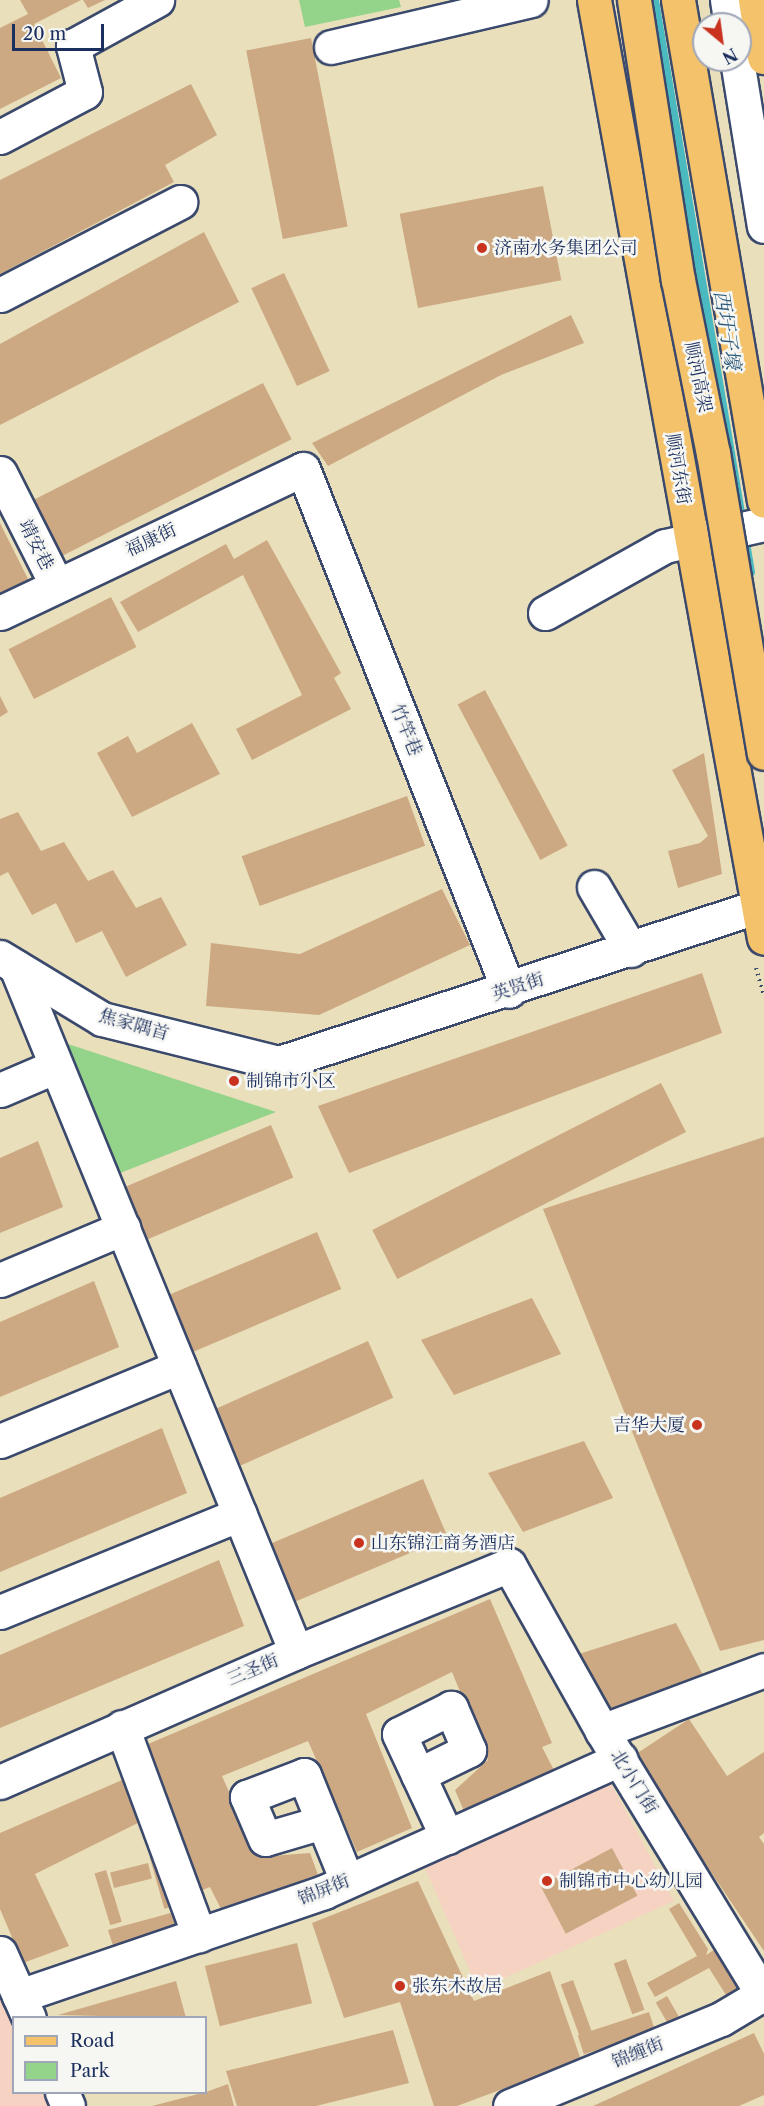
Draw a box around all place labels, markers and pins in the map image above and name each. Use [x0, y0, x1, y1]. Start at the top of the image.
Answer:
place label: 济南水务集团公司 [494, 237, 638, 259]
marker: 济南水务集团公司 [475, 241, 489, 255]
place label: 制锦市小区 [246, 1070, 336, 1092]
marker: 制锦市小区 [227, 1074, 241, 1088]
place label: 吉华大厦 [613, 1414, 685, 1436]
marker: 吉华大厦 [690, 1418, 704, 1432]
place label: 山东锦江商务酒店 [371, 1532, 515, 1554]
marker: 山东锦江商务酒店 [352, 1536, 366, 1550]
place label: 制锦市中心幼儿园 [559, 1870, 703, 1892]
marker: 制锦市中心幼儿园 [540, 1874, 554, 1888]
place label: 张东木故居 [412, 1975, 502, 1997]
marker: 张东木故居 [393, 1979, 407, 1993]

